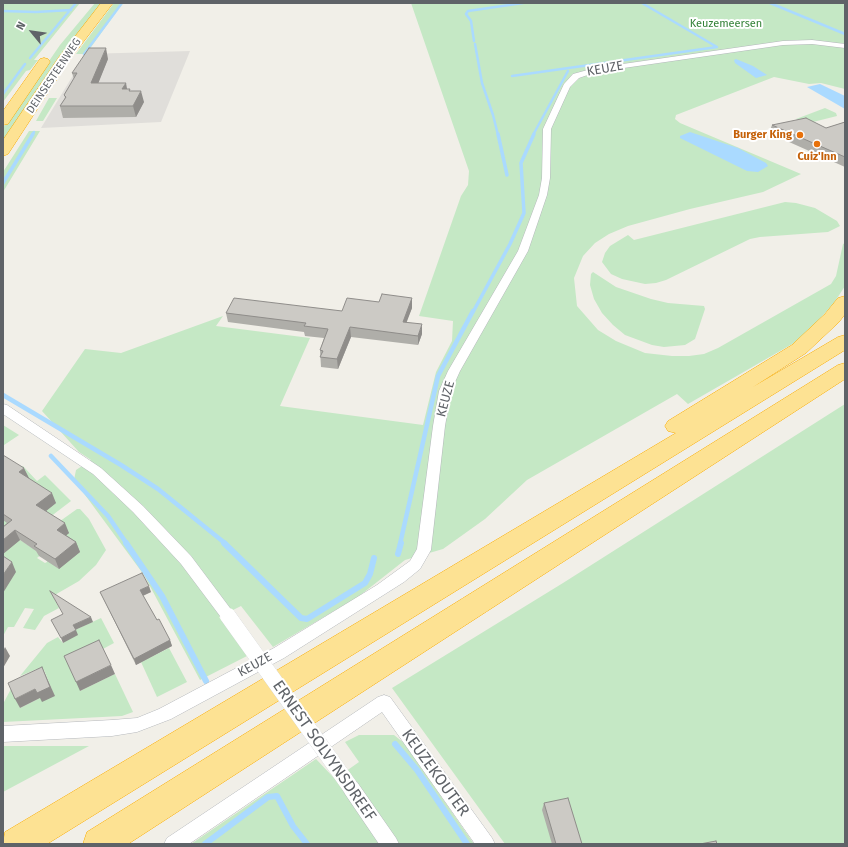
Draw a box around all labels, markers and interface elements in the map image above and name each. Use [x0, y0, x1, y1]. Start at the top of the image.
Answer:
north arrow [12, 12, 52, 52]
park label: Keuzemeersen [690, 17, 762, 31]
text: N [14, 20, 29, 32]
street label: DEINSESTEENWEG [24, 36, 84, 116]
street label: KEUZE [586, 58, 624, 80]
place label: Burger King [733, 128, 792, 142]
marker: Burger King [795, 130, 805, 140]
marker: Cuiz'Inn [812, 139, 822, 149]
place label: Cuiz'Inn [797, 150, 837, 164]
street label: KEUZE [434, 379, 458, 419]
street label: KEUZE [235, 649, 275, 681]
street label: ERNEST SOLVYNSDREEF [268, 677, 380, 825]
street label: KEUZEKOUTER [397, 726, 473, 820]

